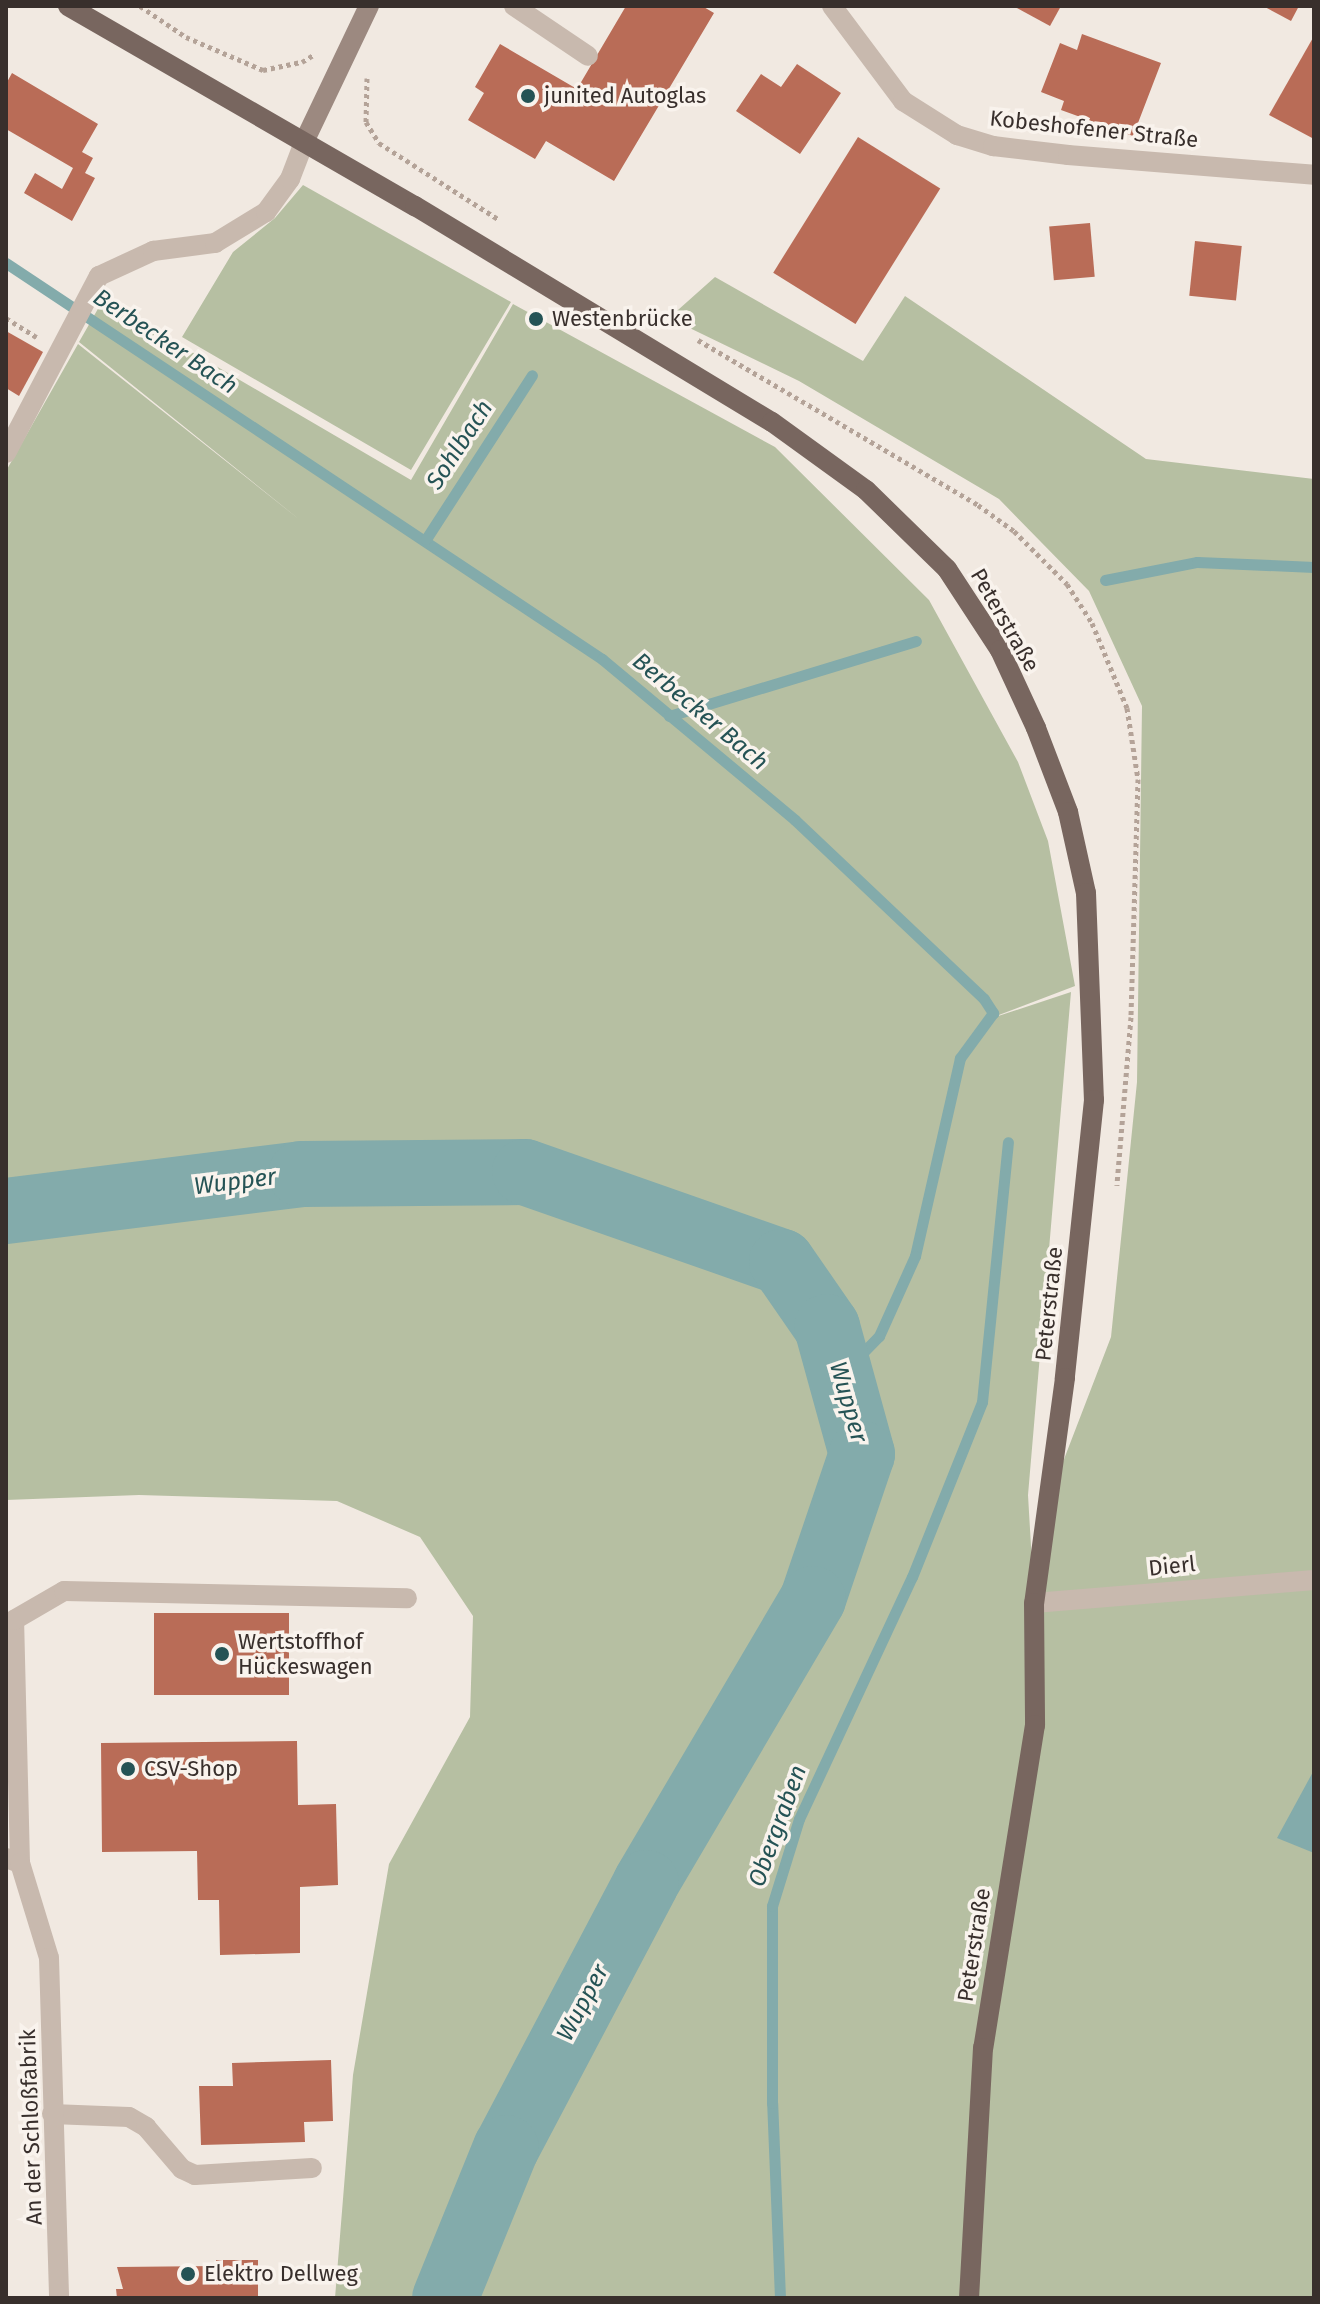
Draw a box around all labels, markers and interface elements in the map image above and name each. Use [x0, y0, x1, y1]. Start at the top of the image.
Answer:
place label: junited Autoglas [544, 83, 706, 109]
marker: junited Autoglas [519, 87, 537, 105]
street label: Kobeshofener Straße [988, 105, 1200, 153]
water label: Berbecker Bach [87, 283, 243, 401]
place label: Westenbrücke [552, 306, 693, 332]
marker: Westenbrücke [527, 310, 545, 328]
water label: Sohlbach [421, 395, 499, 495]
street label: Peterstraße [965, 564, 1045, 676]
water label: Berbecker Bach [626, 647, 774, 777]
water label: Wupper [192, 1163, 278, 1201]
street label: Peterstraße [1030, 1246, 1068, 1362]
water label: Wupper [823, 1358, 873, 1446]
street label: Dierl [1147, 1550, 1197, 1582]
place label: Wertstoffhof Hückeswagen [238, 1628, 373, 1680]
marker: Wertstoffhof Hückeswagen [213, 1645, 231, 1663]
place label: CSV-Shop [144, 1756, 238, 1782]
marker: CSV-Shop [119, 1760, 137, 1778]
water label: Obergraben [743, 1761, 813, 1891]
street label: Peterstraße [952, 1886, 996, 2004]
water label: Wupper [551, 1960, 615, 2046]
street label: An der Schloßfabrik [14, 2029, 48, 2225]
place label: Elektro Dellweg [204, 2261, 358, 2287]
marker: Elektro Dellweg [179, 2265, 197, 2283]

